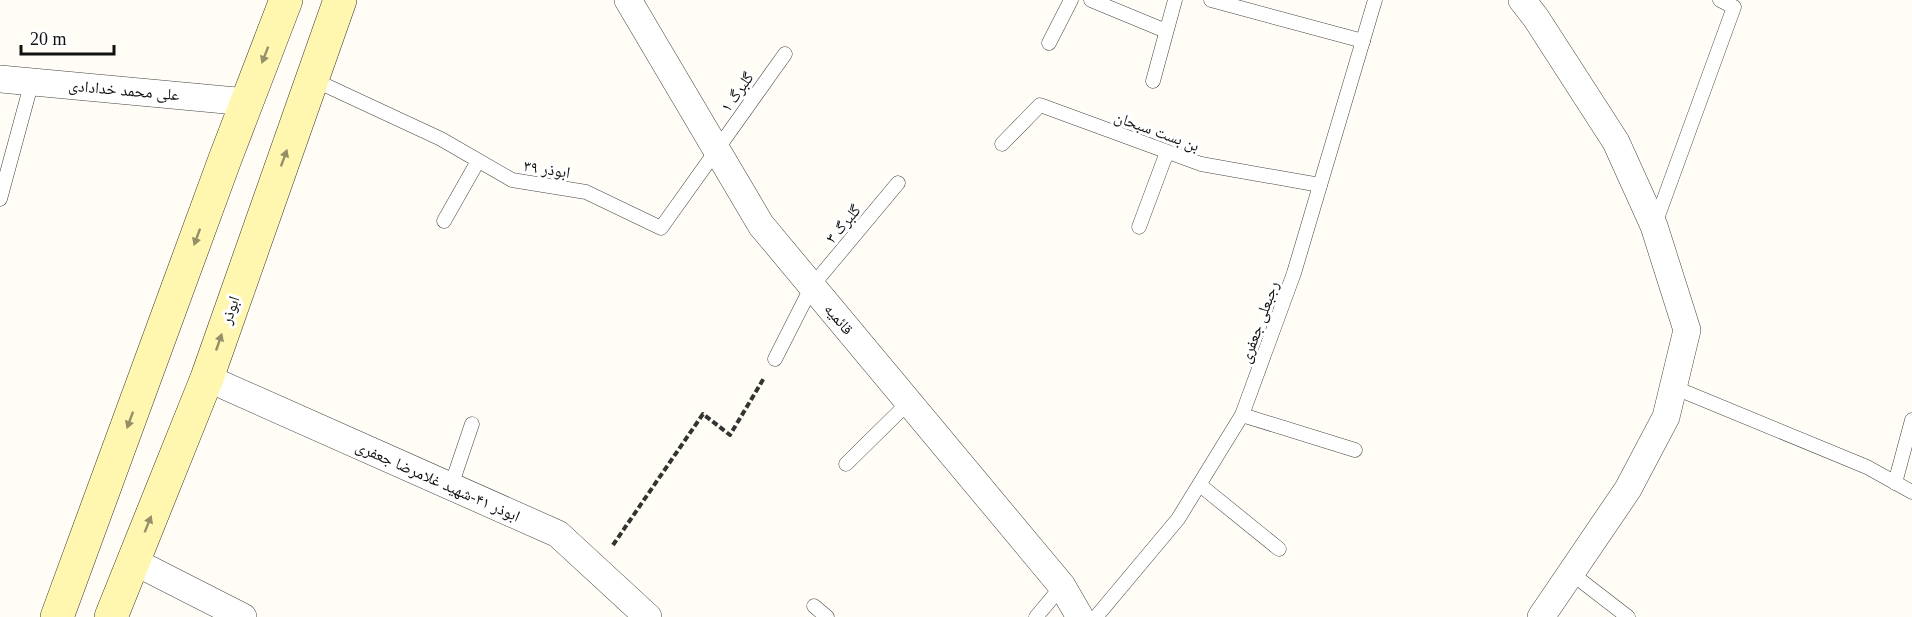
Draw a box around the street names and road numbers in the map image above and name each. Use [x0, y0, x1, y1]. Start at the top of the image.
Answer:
street label: گلبرگ ۱ [717, 69, 758, 116]
street label: علی محمد خدادادی [67, 77, 180, 105]
street label: بن بست سبحان [1112, 108, 1202, 156]
street label: ابوذر ۳۹ [522, 157, 571, 182]
street label: گلبرگ ۳ [822, 201, 865, 247]
street label: رجبعلی جعفری [1236, 279, 1284, 366]
street label: ابوذر [217, 294, 244, 328]
street label: قائمیه [821, 300, 857, 338]
street label: ابوذر ۴۱-شهید غلامرضا جعفری [353, 437, 523, 527]

